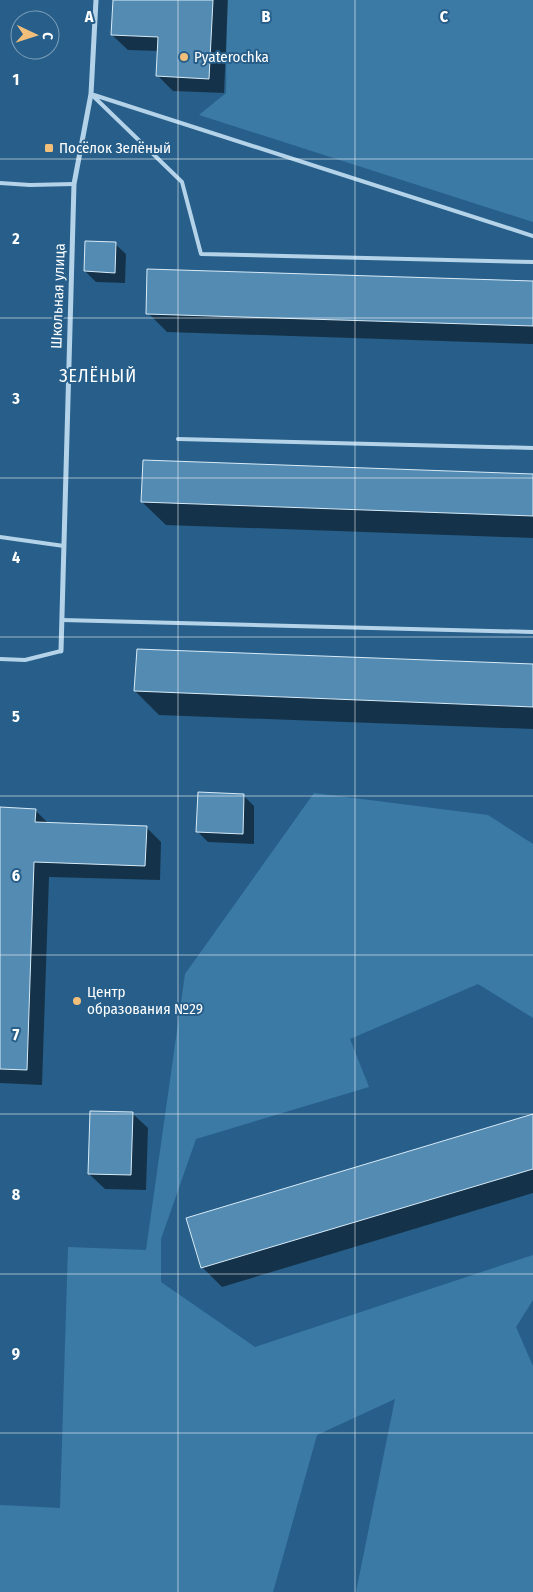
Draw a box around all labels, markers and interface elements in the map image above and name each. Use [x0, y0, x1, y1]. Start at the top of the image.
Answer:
text: A [84, 7, 94, 26]
text: B [262, 7, 271, 26]
text: C [440, 7, 449, 26]
north arrow [10, 10, 60, 60]
text: С [39, 32, 56, 41]
place label: Pyaterochka [194, 48, 269, 66]
marker: Pyaterochka [178, 51, 190, 63]
text: 1 [13, 70, 19, 89]
place label: Посёлок Зелёный [59, 139, 171, 157]
marker: Посёлок Зелёный [43, 142, 55, 154]
text: 2 [11, 229, 20, 248]
street label: Школьная улица [47, 243, 69, 349]
district label: ЗЕЛЁНЫЙ [59, 365, 137, 387]
text: 3 [11, 389, 20, 408]
text: 4 [12, 548, 20, 567]
text: 5 [12, 707, 20, 726]
text: 6 [12, 866, 20, 885]
place label: Центр образования №29 [87, 983, 203, 1018]
marker: Центр образования №29 [71, 995, 83, 1007]
text: 7 [13, 1025, 20, 1044]
text: 8 [12, 1185, 21, 1204]
text: 9 [12, 1344, 20, 1363]

